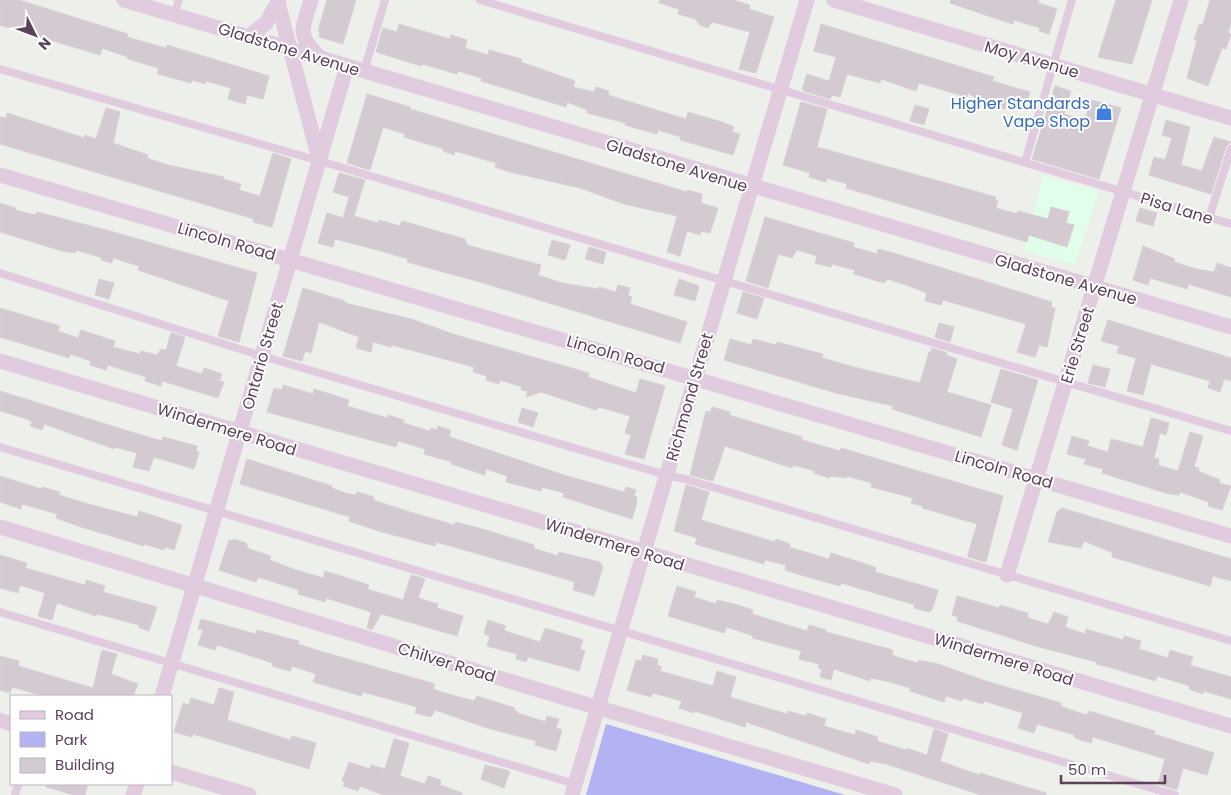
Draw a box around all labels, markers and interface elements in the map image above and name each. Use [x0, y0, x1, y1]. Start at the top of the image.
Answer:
north arrow [10, 10, 60, 60]
street label: Gladstone Avenue [215, 17, 363, 82]
text: N [34, 33, 56, 54]
street label: Moy Avenue [982, 35, 1082, 84]
place label: Higher Standards Vape Shop [951, 92, 1090, 133]
shop icon: Higher Standards Vape Shop [1094, 102, 1114, 122]
street label: Gladstone Avenue [603, 133, 751, 198]
street label: Pisa Lane [1138, 187, 1216, 230]
street label: Lincoln Road [175, 216, 279, 266]
street label: Gladstone Avenue [992, 248, 1140, 311]
street label: Ontario Street [236, 300, 289, 413]
street label: Erie Street [1055, 304, 1100, 386]
street label: Lincoln Road [564, 329, 668, 379]
street label: Richmond Street [660, 330, 719, 464]
street label: Windermere Road [154, 397, 299, 462]
street label: Lincoln Road [952, 444, 1056, 494]
street label: Windermere Road [542, 512, 687, 577]
street label: Windermere Road [931, 627, 1076, 692]
street label: Chilver Road [395, 637, 499, 688]
legend [10, 695, 172, 785]
text: Road [55, 704, 94, 725]
text: Park [55, 729, 87, 750]
scale bar [1061, 752, 1165, 784]
text: Building [55, 754, 115, 775]
text: 50 m [1068, 759, 1106, 780]

